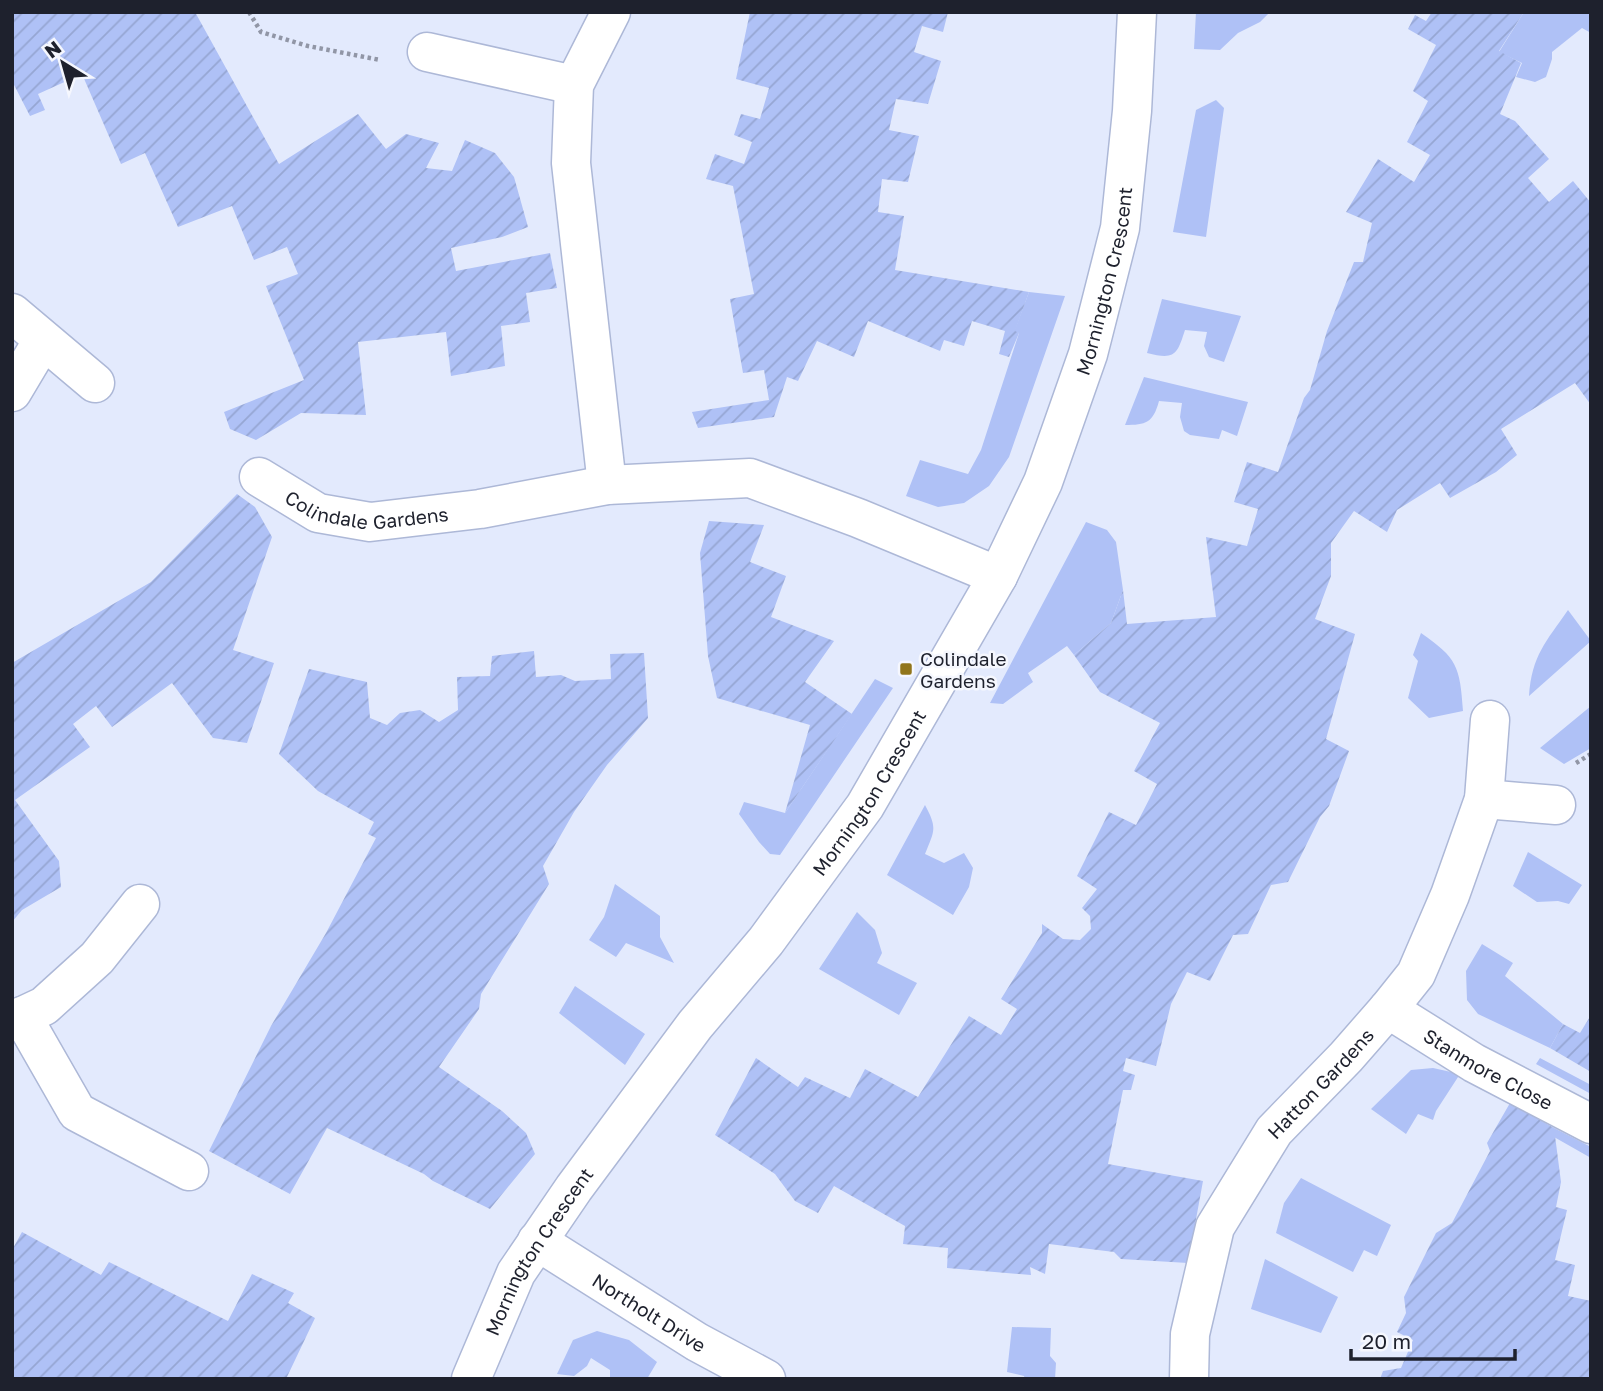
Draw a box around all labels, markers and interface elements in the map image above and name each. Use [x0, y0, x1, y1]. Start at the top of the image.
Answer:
north arrow [28, 28, 98, 98]
text: N [40, 35, 65, 63]
street label: Mornington Crescent [1070, 186, 1136, 378]
street label: Colindale Gardens [282, 485, 450, 534]
place label: Colindale Gardens [920, 647, 1007, 692]
marker: Colindale Gardens [898, 661, 914, 677]
street label: Mornington Crescent [807, 705, 930, 880]
street label: Hatton Gardens [1262, 1023, 1378, 1143]
street label: Stanmore Close [1420, 1023, 1557, 1114]
street label: Mornington Crescent [479, 1162, 597, 1339]
street label: Northolt Drive [589, 1268, 710, 1356]
scale bar [1351, 1318, 1516, 1362]
text: 20 m [1362, 1328, 1411, 1354]

